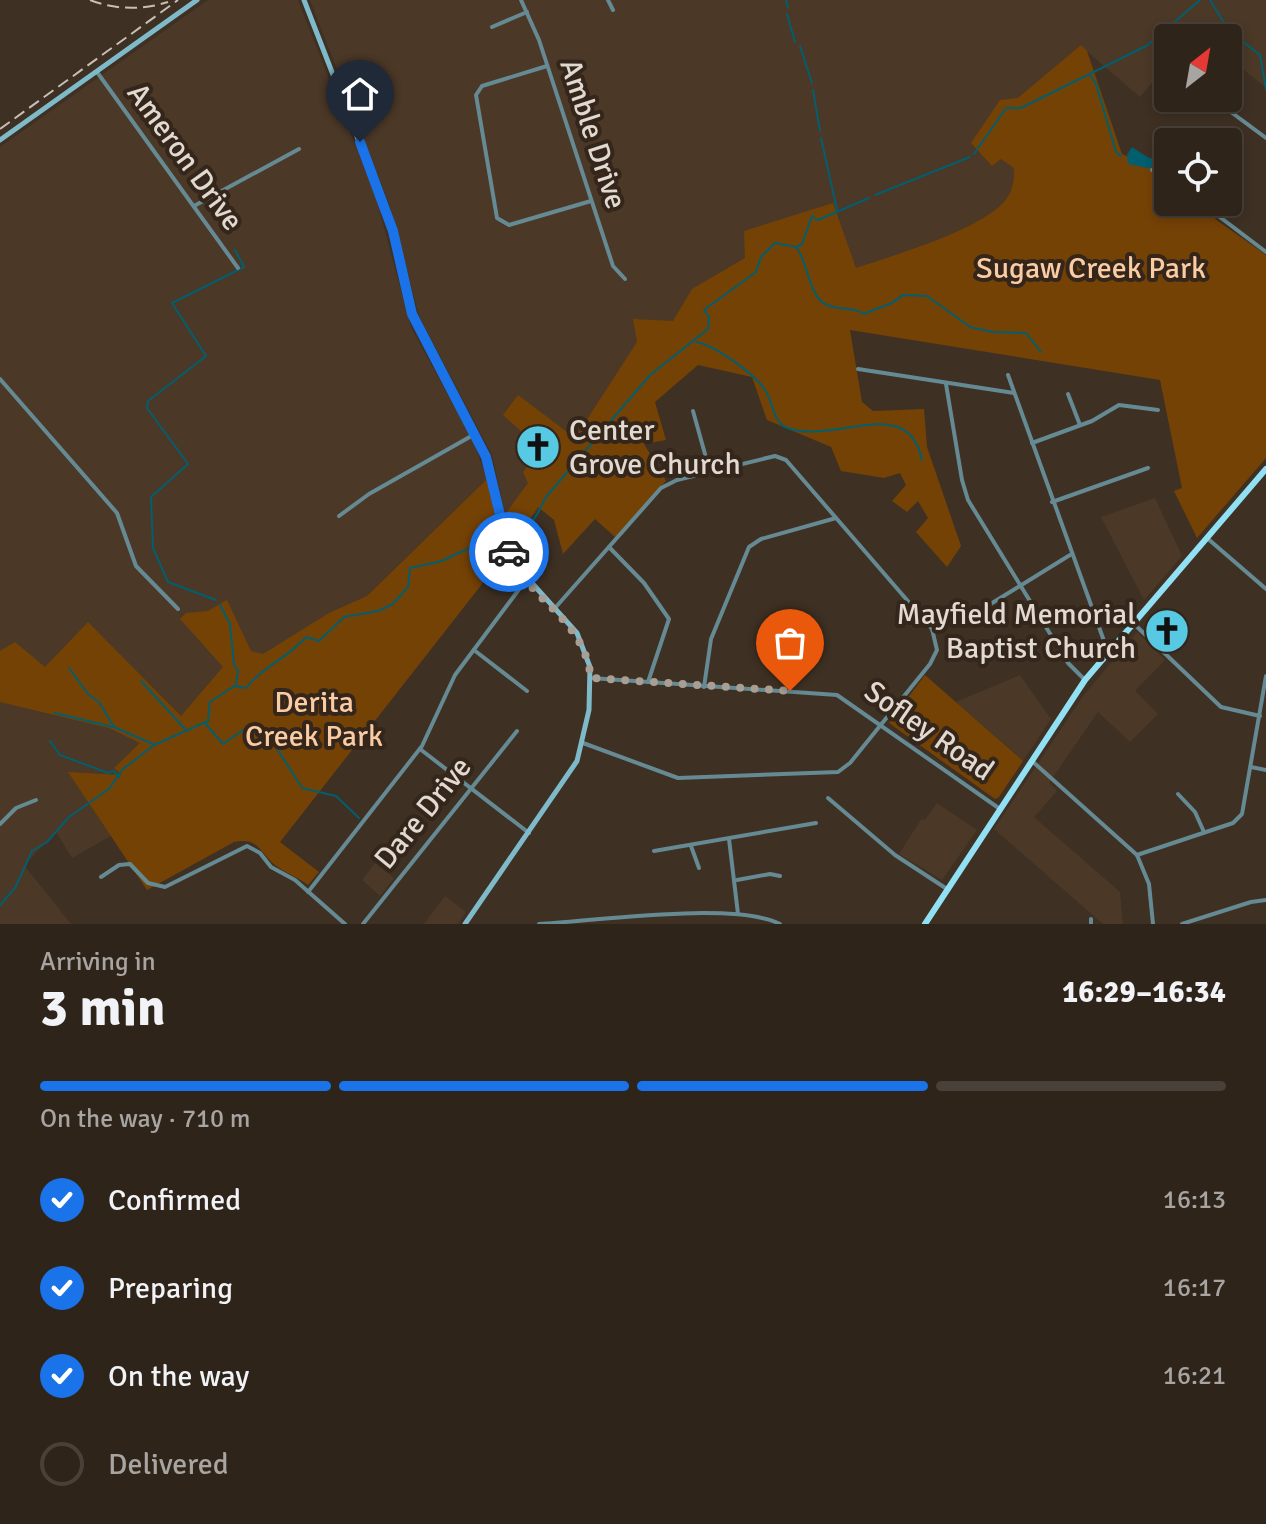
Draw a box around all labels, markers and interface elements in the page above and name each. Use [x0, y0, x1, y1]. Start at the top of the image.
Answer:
north arrow [1154, 24, 1242, 112]
map controls [1154, 24, 1242, 216]
street label: Amble Drive [551, 54, 635, 214]
pin [326, 60, 394, 142]
icon: home [338, 72, 382, 116]
street label: Ameron Drive [119, 76, 251, 238]
button: locate [1154, 128, 1242, 216]
park label: Sugaw Creek Park [976, 250, 1206, 287]
place label: Center Grove Church [569, 412, 741, 483]
church icon: Center Grove Church [514, 423, 562, 471]
courier [469, 512, 549, 592]
icon: car [487, 530, 531, 574]
place label: Mayfield Memorial Baptist Church [896, 596, 1136, 667]
church icon: Mayfield Memorial Baptist Church [1143, 607, 1191, 655]
pin [756, 609, 824, 691]
icon: bag [768, 621, 812, 665]
street label: Sofley Road [857, 673, 1001, 789]
park label: Derita Creek Park [245, 684, 383, 755]
street label: Dare Drive [367, 749, 479, 877]
text: Arriving in [40, 946, 156, 978]
text: 16:29–16:34 [1062, 974, 1226, 1011]
text: 3 min [40, 976, 166, 1040]
text: On the way · 710 m [40, 1103, 250, 1135]
icon: check [40, 1178, 84, 1222]
text: Confirmed [108, 1182, 241, 1219]
text: 16:13 [1163, 1184, 1226, 1216]
icon: check [40, 1266, 84, 1310]
text: Preparing [108, 1270, 233, 1307]
text: 16:17 [1163, 1272, 1226, 1304]
icon: check [40, 1354, 84, 1398]
text: On the way [108, 1358, 249, 1395]
text: 16:21 [1163, 1360, 1226, 1392]
text: Delivered [108, 1446, 229, 1483]

